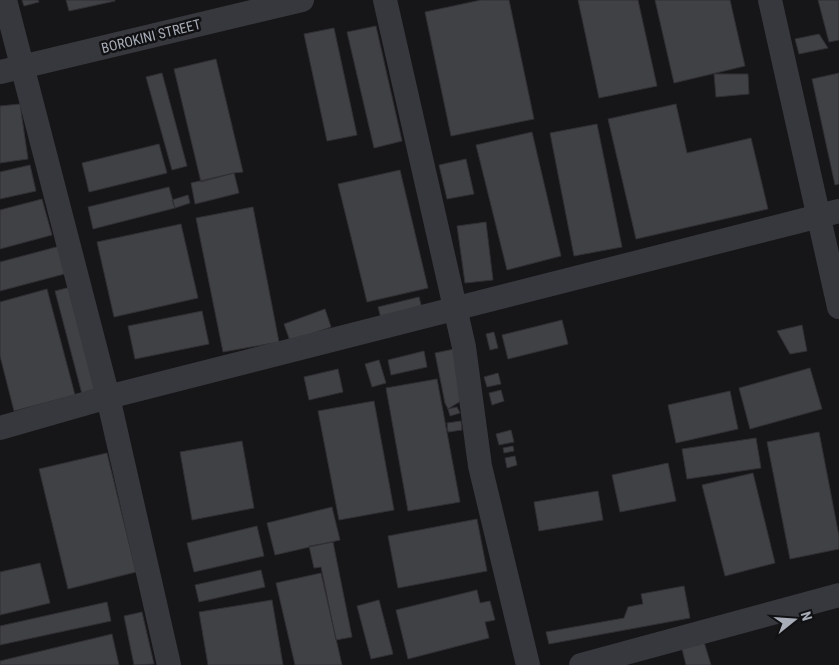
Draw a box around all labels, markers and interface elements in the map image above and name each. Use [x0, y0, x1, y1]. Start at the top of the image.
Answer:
street label: BOROKINI STREET [100, 16, 202, 56]
north arrow [769, 595, 819, 645]
text: N [798, 610, 815, 623]

